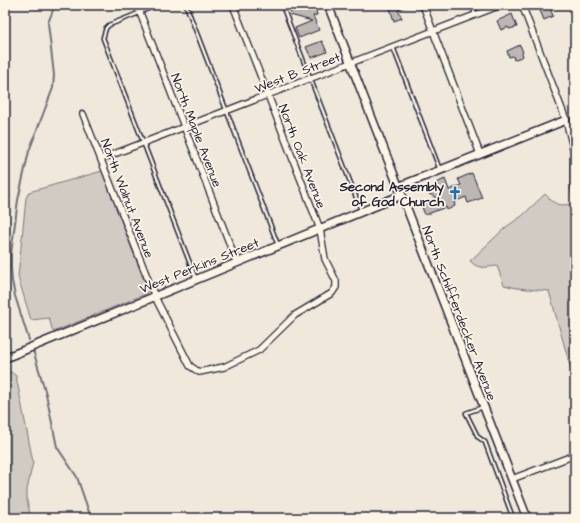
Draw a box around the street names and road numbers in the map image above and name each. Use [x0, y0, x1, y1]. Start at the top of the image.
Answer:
street label: West B Street [252, 48, 344, 98]
street label: North Maple Avenue [166, 71, 226, 190]
street label: North Oak Avenue [274, 102, 330, 211]
street label: North Walnut Avenue [96, 136, 158, 261]
street label: North Schifferdecker Avenue [417, 223, 501, 403]
street label: West Perkins Street [137, 234, 262, 298]

